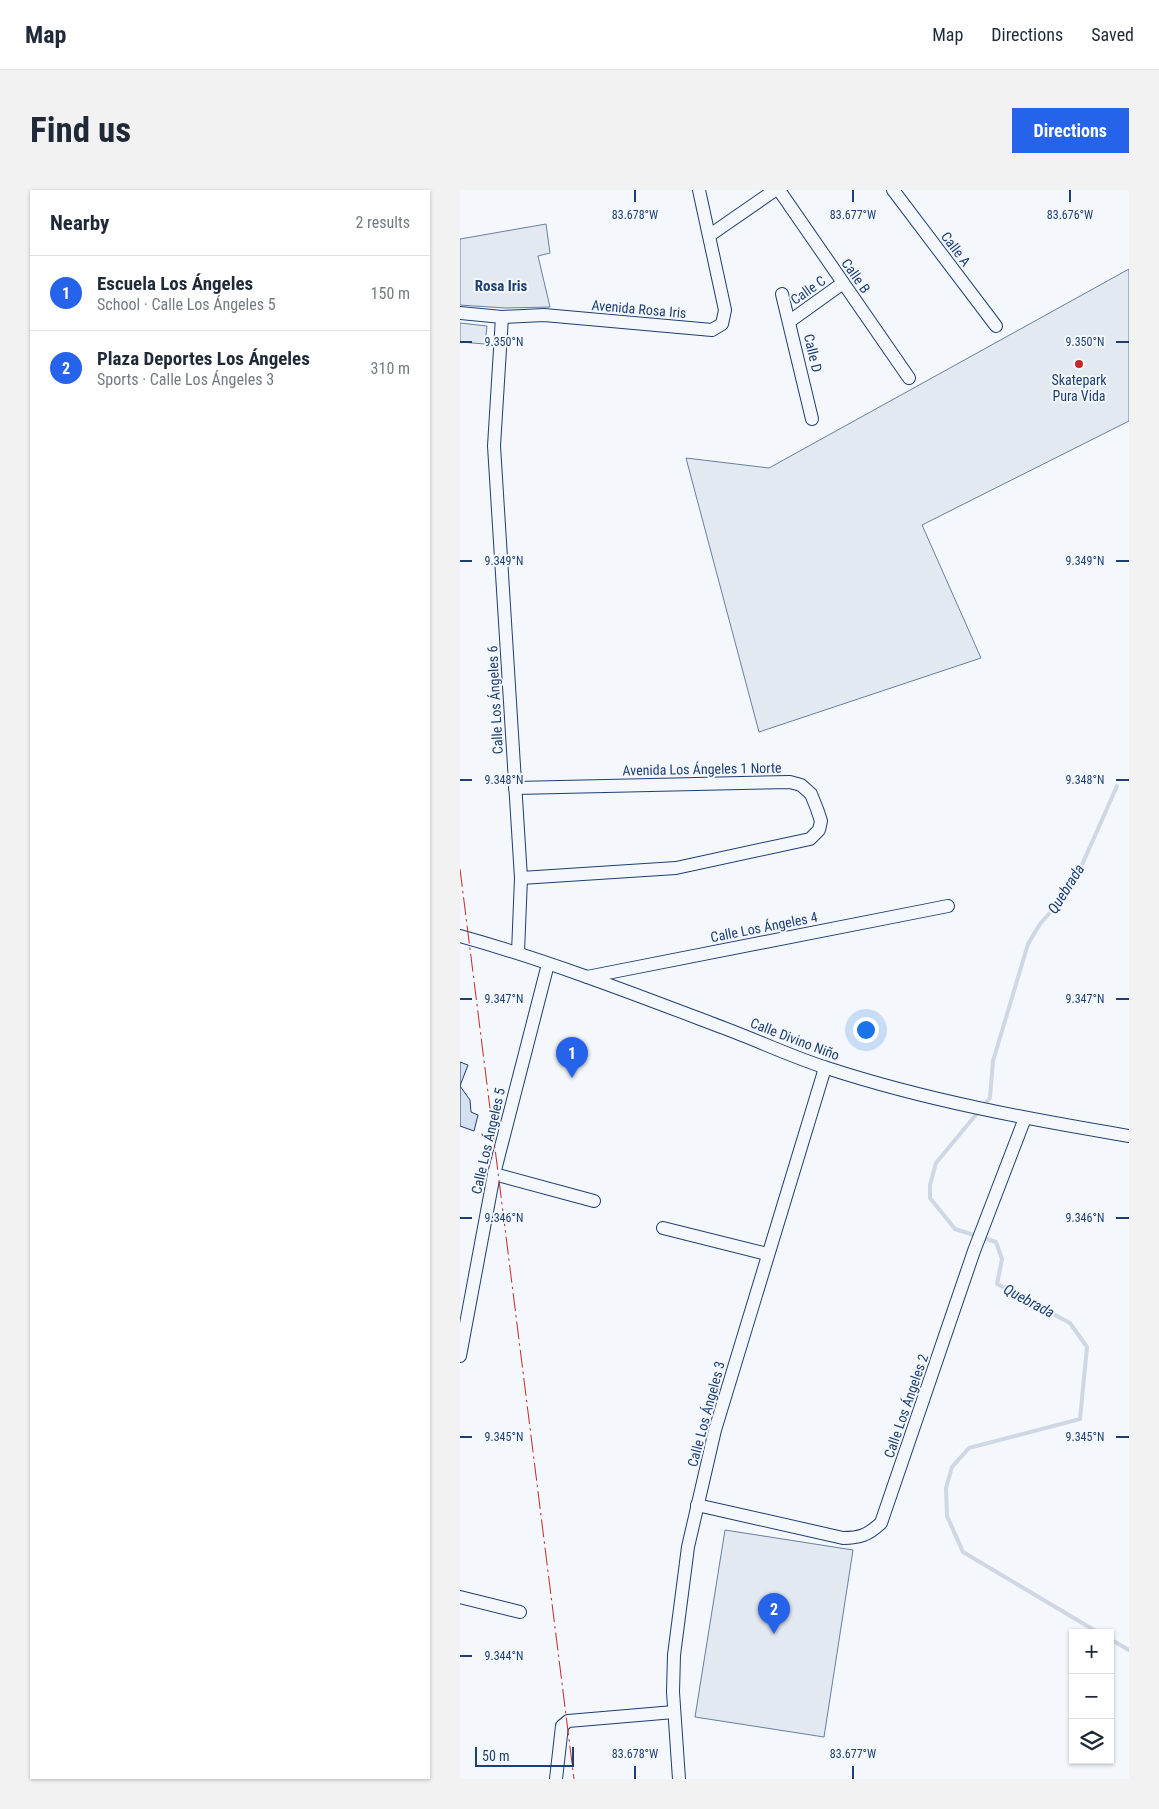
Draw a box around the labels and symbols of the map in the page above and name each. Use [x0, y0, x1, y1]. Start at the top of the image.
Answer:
text: 83.678°W [612, 208, 658, 222]
text: 83.677°W [830, 208, 876, 222]
text: 83.676°W [1047, 208, 1093, 222]
street label: Calle A [938, 229, 974, 269]
street label: Calle B [838, 256, 874, 296]
street label: Calle C [788, 272, 829, 308]
district label: Rosa Iris [475, 277, 528, 295]
street label: Avenida Rosa Iris [591, 297, 687, 321]
street label: Calle D [801, 332, 825, 374]
text: 9.350°N [485, 335, 523, 349]
text: 9.350°N [1066, 335, 1104, 349]
marker: Skatepark Pura Vida [1073, 358, 1085, 370]
place label: Skatepark Pura Vida [1051, 372, 1107, 404]
text: 9.349°N [485, 554, 523, 568]
text: 9.349°N [1066, 554, 1104, 568]
street label: Calle Los Ángeles 6 [483, 645, 506, 755]
street label: Avenida Los Ángeles 1 Norte [622, 759, 782, 778]
text: 9.348°N [485, 773, 523, 787]
text: 9.348°N [1066, 773, 1104, 787]
water label: Quebrada [1044, 861, 1088, 917]
street label: Calle Los Ángeles 4 [709, 908, 819, 945]
text: 9.347°N [485, 992, 523, 1006]
text: 9.347°N [1066, 992, 1104, 1006]
street label: Calle Divino Niño [748, 1015, 842, 1063]
your location [853, 1017, 879, 1043]
pin: 1 [556, 1037, 588, 1078]
street label: Calle Los Ángeles 5 [467, 1086, 508, 1196]
text: 9.346°N [485, 1211, 523, 1225]
text: 9.346°N [1066, 1211, 1104, 1225]
water label: Quebrada [1000, 1280, 1058, 1322]
street label: Calle Los Ángeles 2 [880, 1352, 931, 1460]
street label: Calle Los Ángeles 3 [683, 1359, 728, 1469]
text: 9.345°N [485, 1430, 523, 1444]
text: 9.345°N [1066, 1430, 1104, 1444]
pin: 2 [758, 1593, 790, 1634]
text: 9.344°N [485, 1649, 523, 1663]
scale bar [475, 1744, 574, 1767]
text: 83.678°W [612, 1747, 658, 1761]
text: 83.677°W [830, 1747, 876, 1761]

